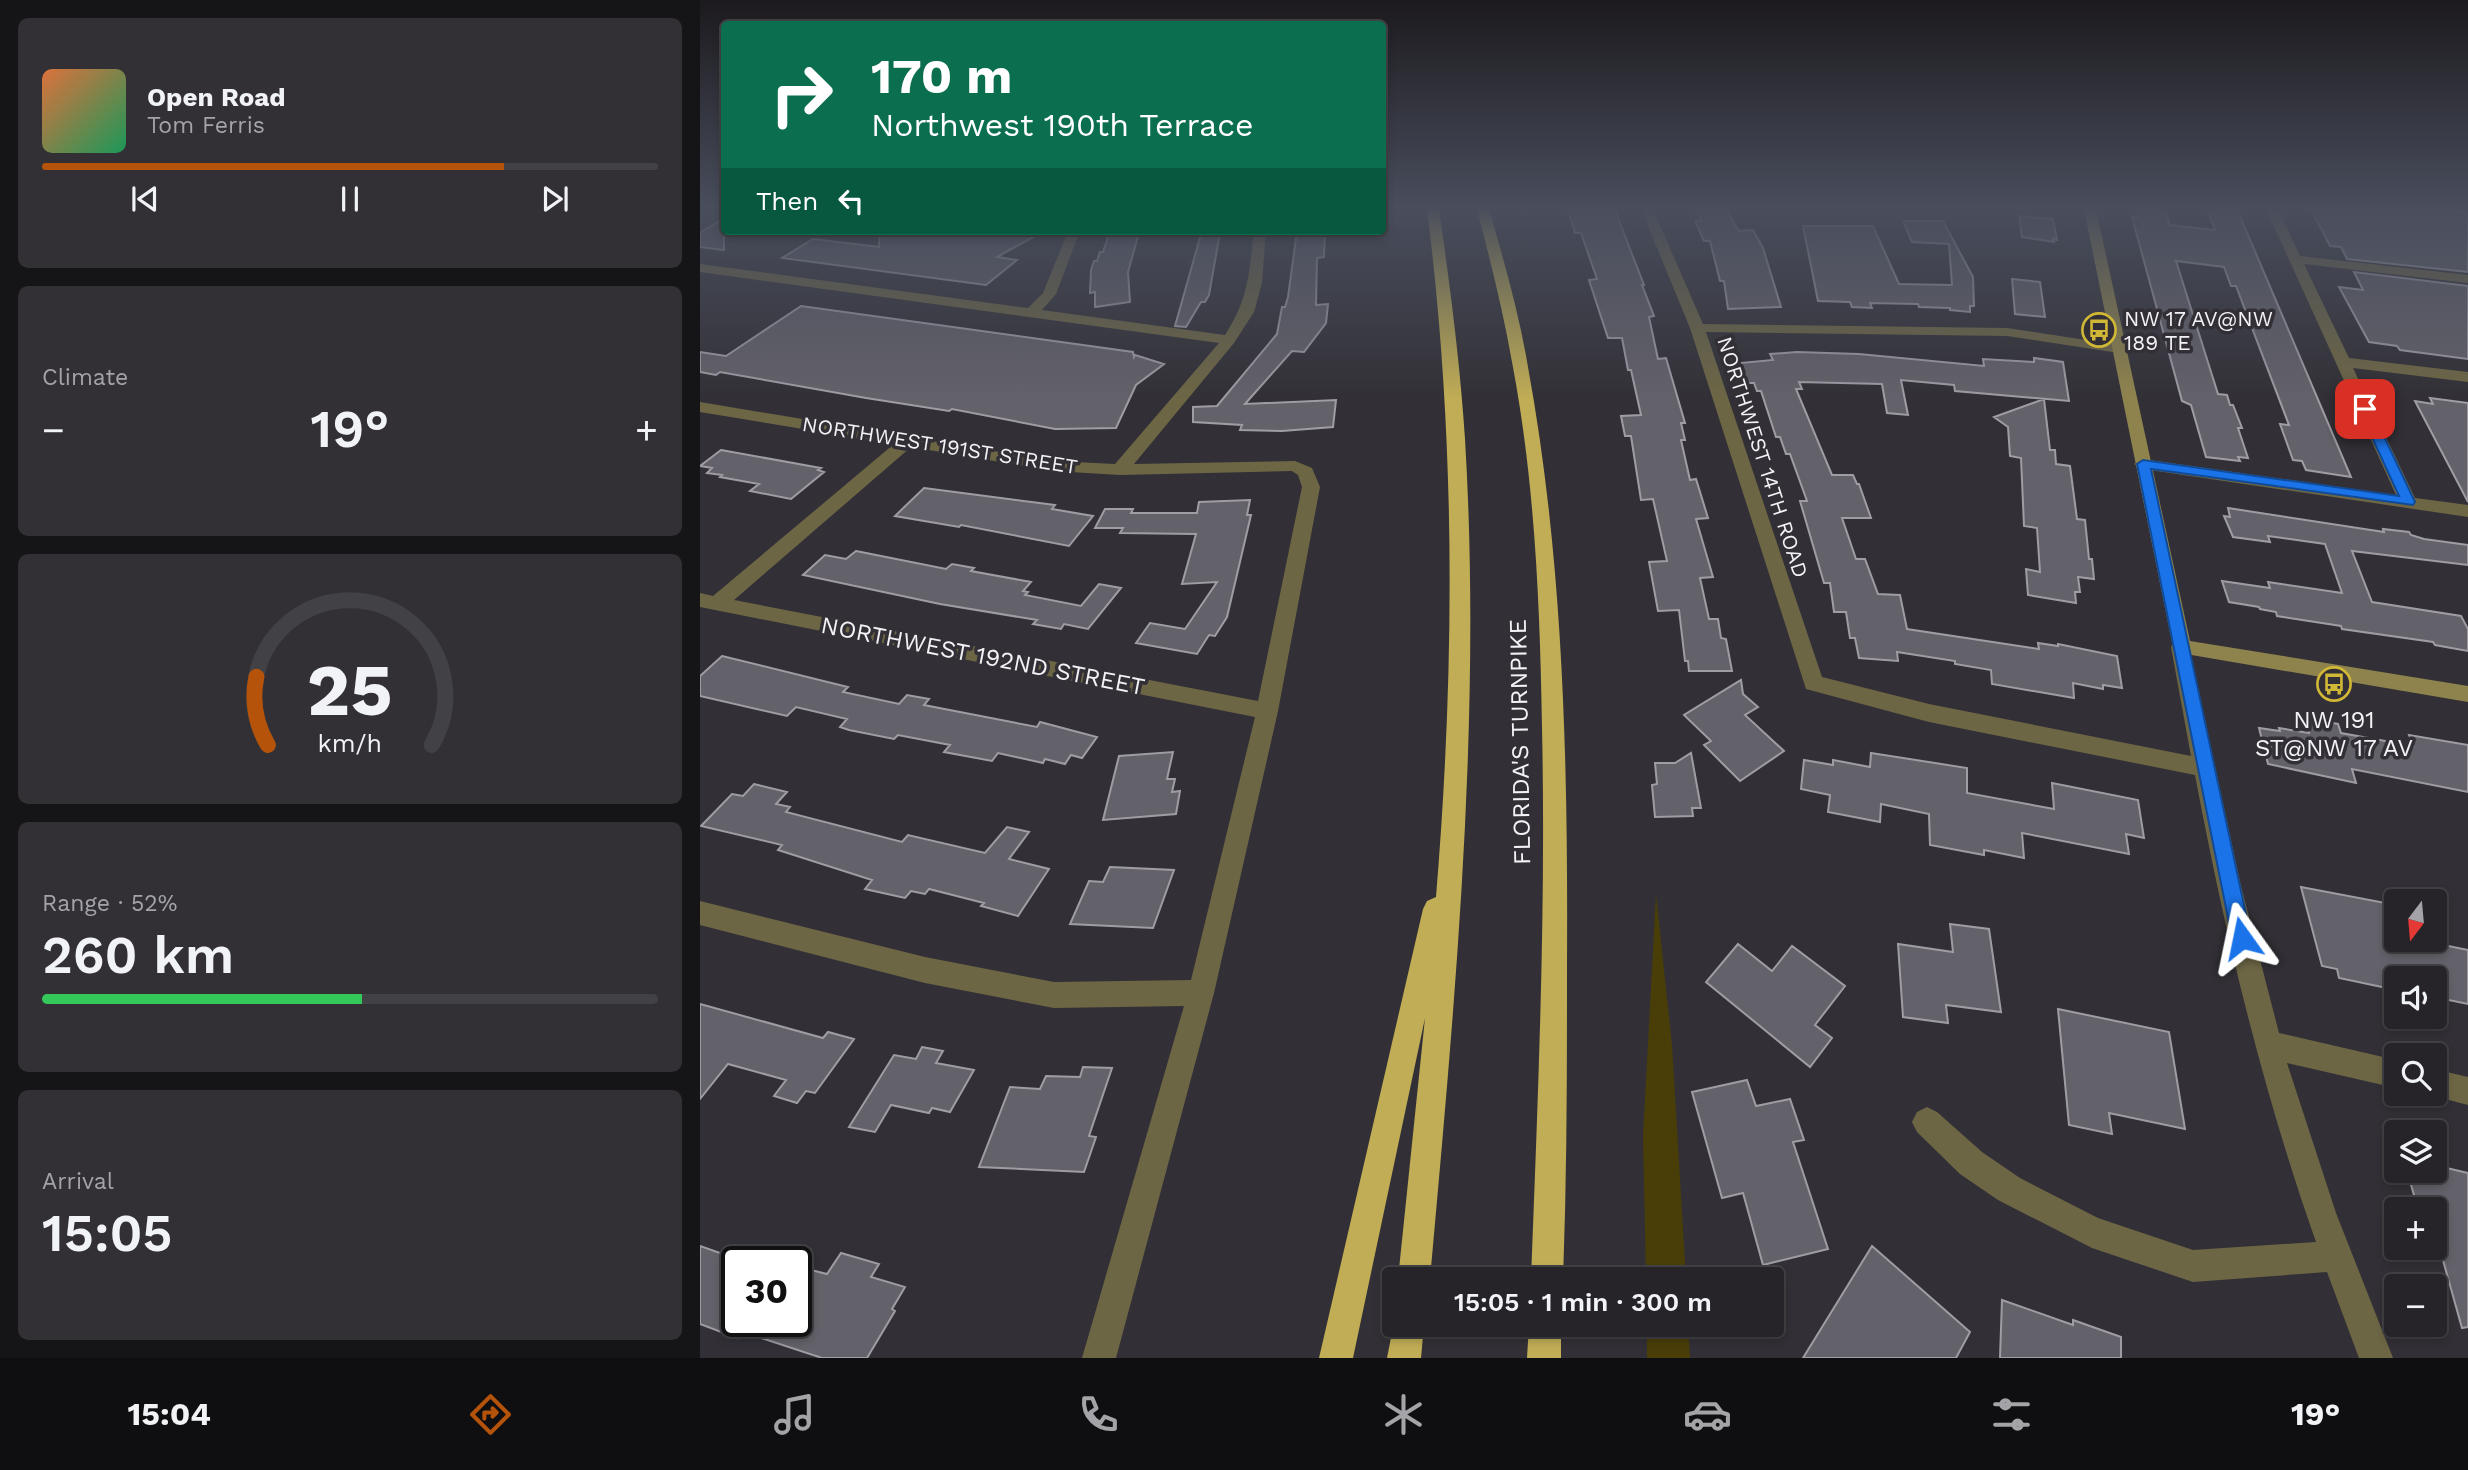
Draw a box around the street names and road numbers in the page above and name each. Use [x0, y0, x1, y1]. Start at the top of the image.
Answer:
street label: NORTHWEST 14TH ROAD [1712, 333, 1814, 581]
street label: NORTHWEST 191ST STREET [801, 411, 1080, 479]
street label: NORTHWEST 192ND STREET [819, 611, 1147, 701]
street label: FLORIDA'S TURNPIKE [1504, 619, 1536, 865]

